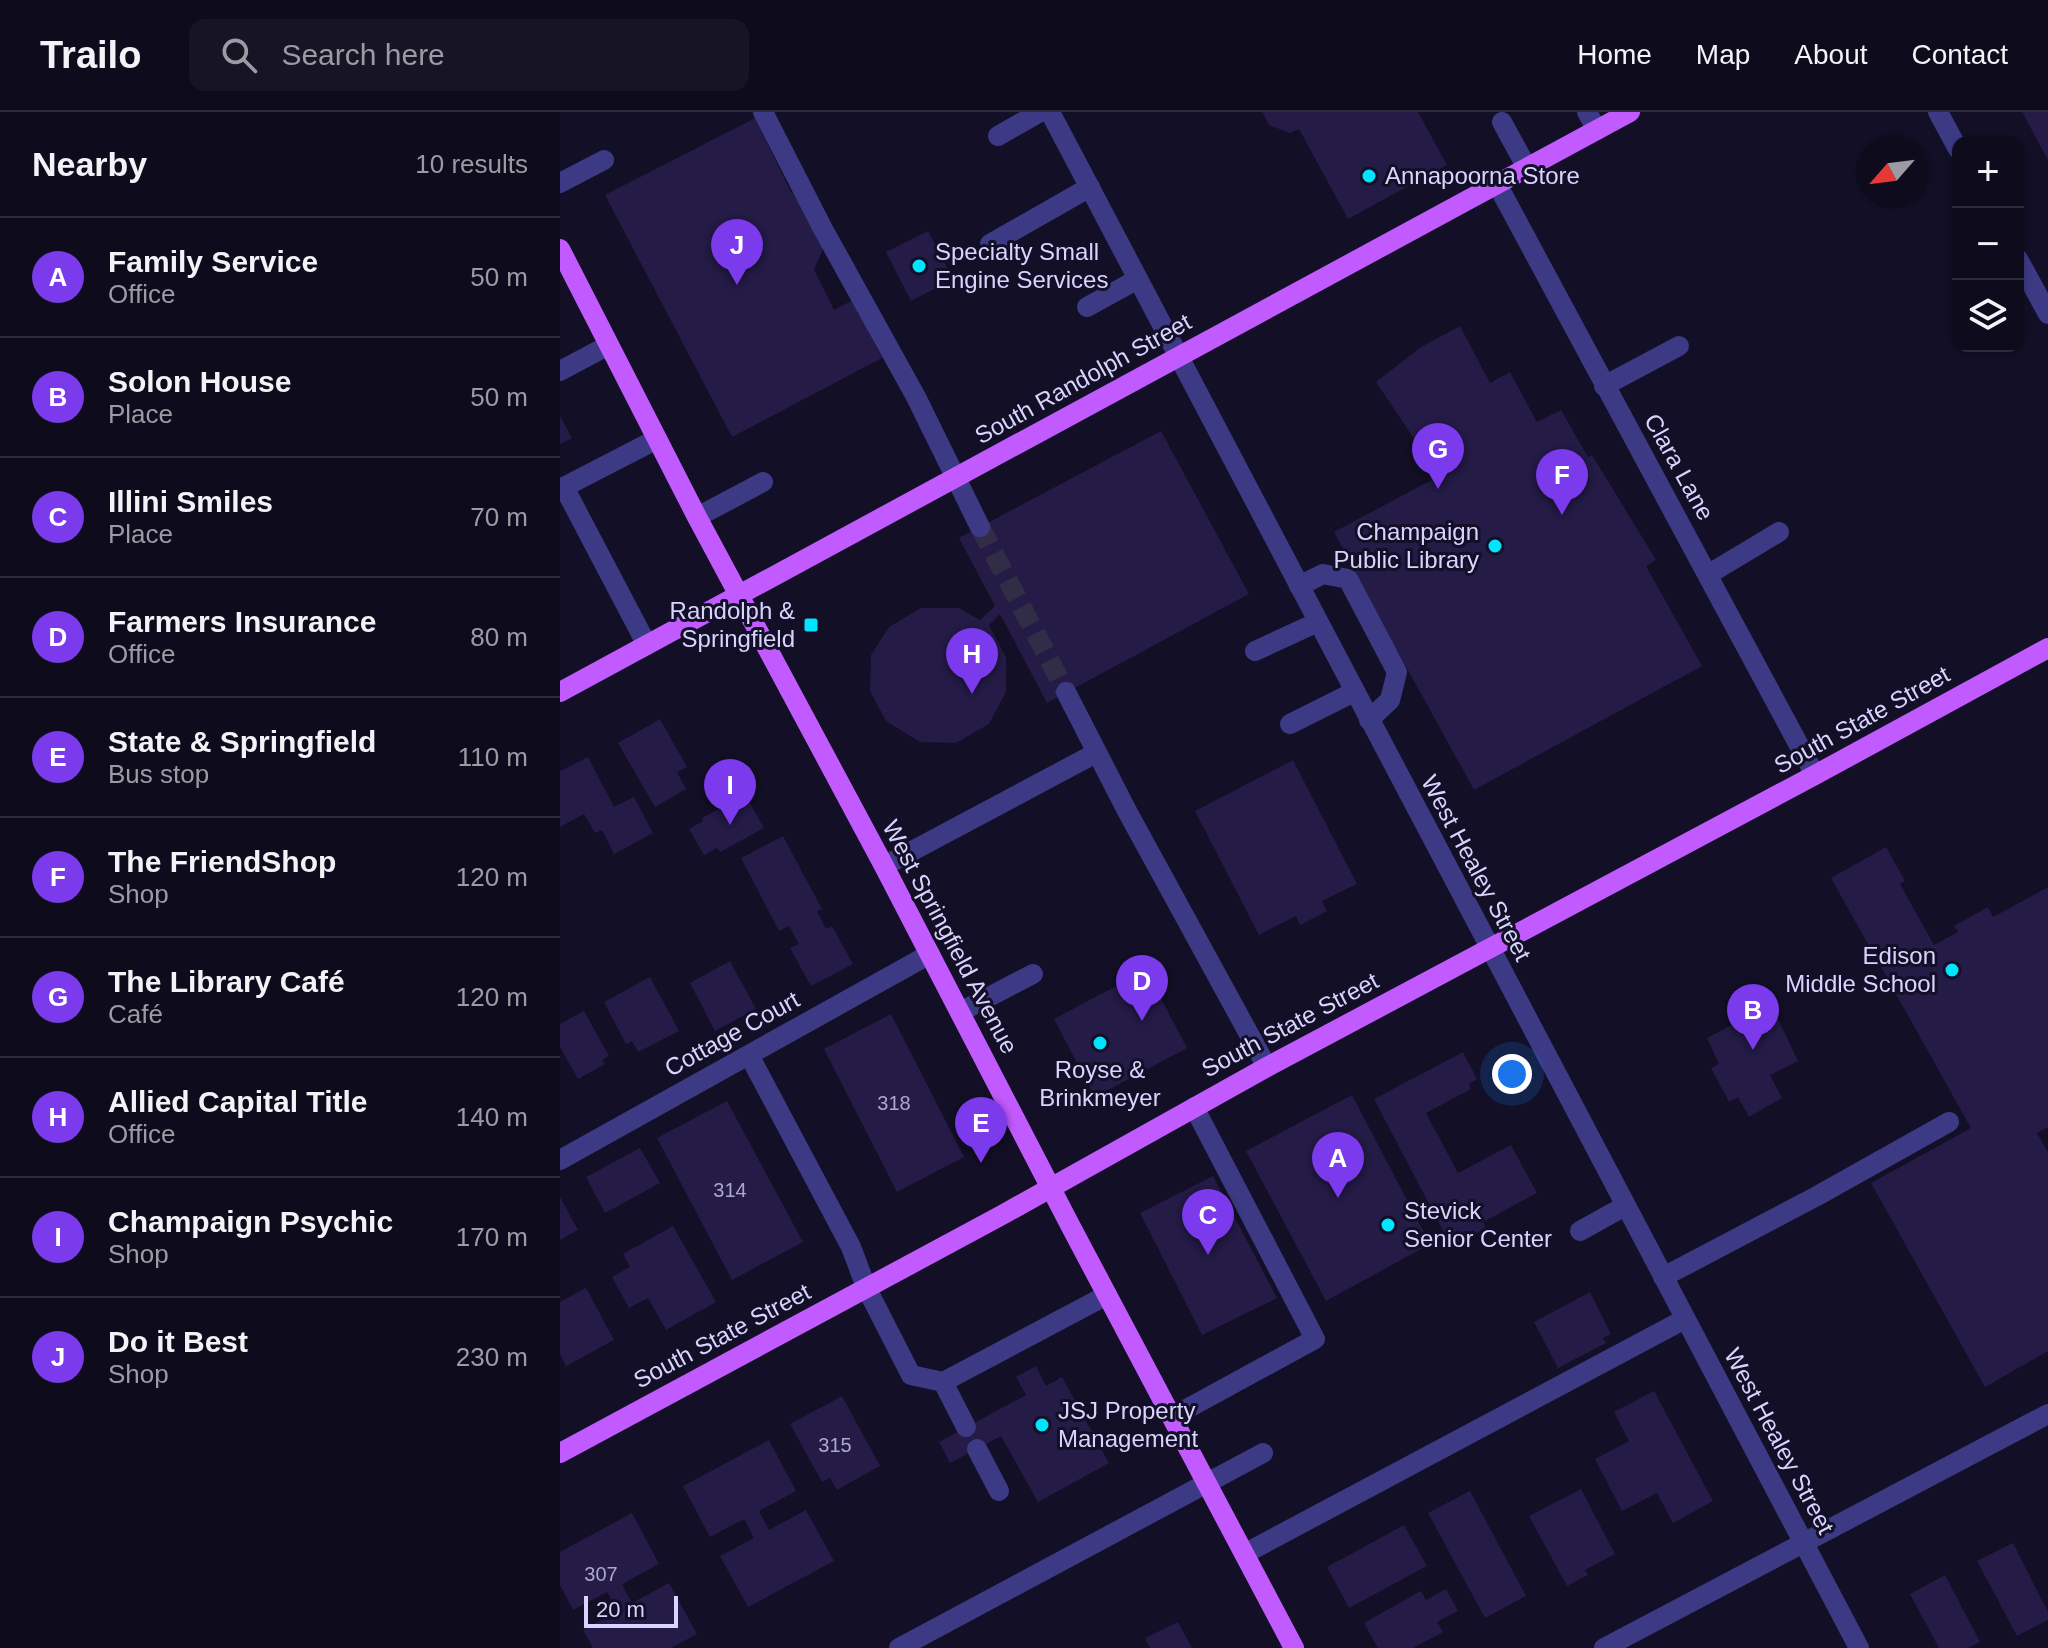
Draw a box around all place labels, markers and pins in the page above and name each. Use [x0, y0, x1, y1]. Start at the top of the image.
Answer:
place label: Annapoorna Store [1385, 162, 1580, 189]
marker: Annapoorna Store [1360, 167, 1378, 185]
pin: J [711, 219, 763, 285]
place label: Specialty Small Engine Services [935, 238, 1108, 293]
marker: Specialty Small Engine Services [910, 257, 928, 275]
pin: G [1412, 423, 1464, 489]
pin: F [1536, 449, 1588, 515]
place label: Champaign Public Library [1334, 518, 1479, 573]
marker: Champaign Public Library [1486, 537, 1504, 555]
place label: Randolph & Springfield [670, 597, 795, 652]
marker: Randolph & Springfield [802, 616, 820, 634]
pin: H [946, 628, 998, 694]
pin: I [704, 759, 756, 825]
place label: Edison Middle School [1785, 942, 1936, 997]
pin: D [1116, 955, 1168, 1021]
marker: Edison Middle School [1943, 961, 1961, 979]
pin: B [1727, 984, 1779, 1050]
marker: Royse & Brinkmeyer [1091, 1034, 1109, 1052]
place label: Royse & Brinkmeyer [1039, 1056, 1161, 1111]
pin: E [955, 1097, 1007, 1163]
pin: A [1312, 1132, 1364, 1198]
pin: C [1182, 1189, 1234, 1255]
place label: Stevick Senior Center [1404, 1197, 1552, 1252]
marker: Stevick Senior Center [1379, 1216, 1397, 1234]
place label: JSJ Property Management [1058, 1397, 1198, 1452]
marker: JSJ Property Management [1033, 1416, 1051, 1434]

